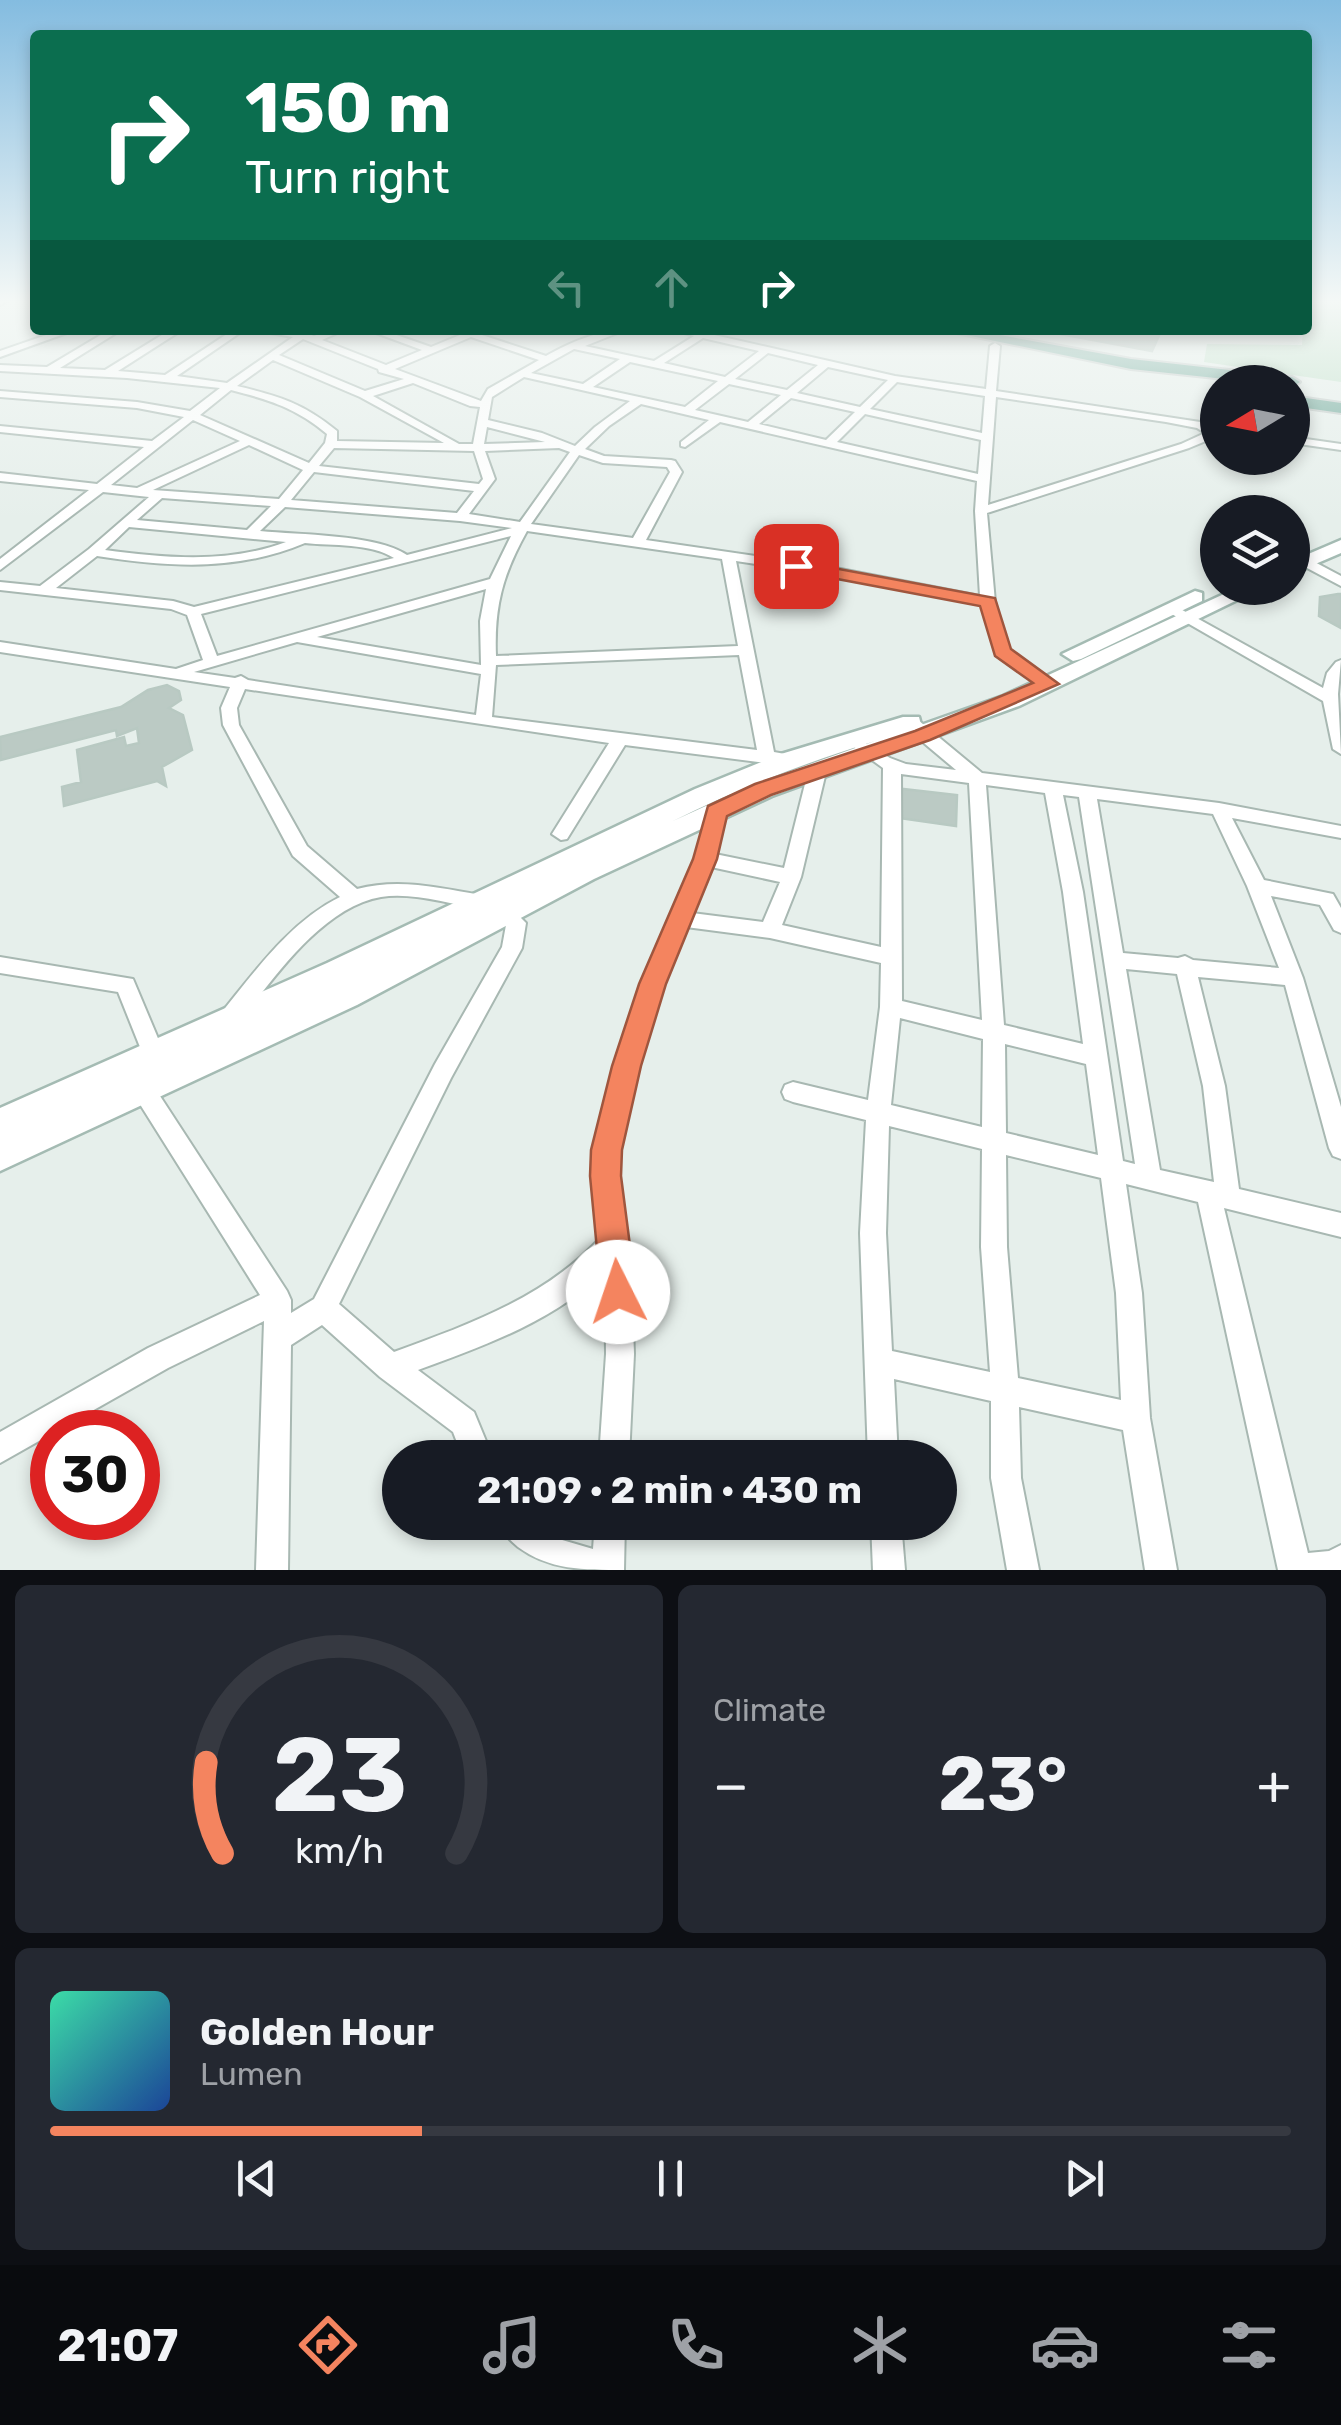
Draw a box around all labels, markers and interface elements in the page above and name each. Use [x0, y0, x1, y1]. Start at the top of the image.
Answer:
text: 150 m [245, 67, 452, 150]
icon: right [80, 70, 210, 200]
text: Turn right [245, 151, 449, 204]
icon: left [539, 260, 594, 315]
icon: ahead [644, 260, 699, 315]
icon: right [749, 260, 804, 315]
north arrow [1200, 365, 1310, 475]
map controls [1200, 365, 1310, 605]
button: layers [1200, 495, 1310, 605]
pin [754, 524, 839, 609]
icon: arrive [769, 539, 824, 594]
position arrow [566, 1240, 670, 1344]
speed limit sign: 30 [30, 1410, 160, 1540]
text: 21:09 · 2 min · 430 m [477, 1467, 862, 1513]
text: Climate [713, 1691, 826, 1729]
text: 23 [271, 1714, 407, 1837]
text: 23° [938, 1740, 1067, 1829]
text: − [713, 1753, 749, 1818]
text: + [1257, 1753, 1291, 1818]
text: km/h [294, 1830, 384, 1872]
text: Golden Hour [200, 2009, 434, 2055]
text: Lumen [200, 2055, 303, 2093]
icon: previous [229, 2151, 284, 2206]
icon: pause [643, 2151, 698, 2206]
icon: next [1057, 2151, 1112, 2206]
icon: directions [293, 2310, 363, 2380]
icon: music [477, 2310, 547, 2380]
icon: phone [661, 2310, 731, 2380]
icon: climate [845, 2310, 915, 2380]
icon: car [1030, 2310, 1100, 2380]
icon: filters [1214, 2310, 1284, 2380]
text: 21:07 [57, 2319, 178, 2372]

